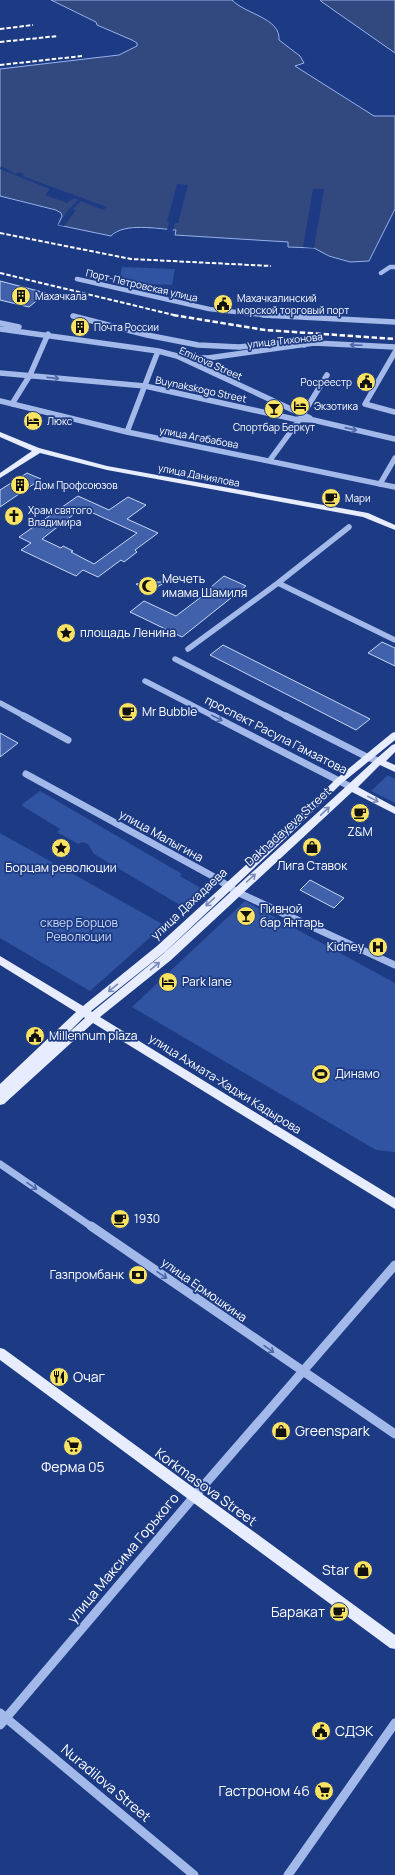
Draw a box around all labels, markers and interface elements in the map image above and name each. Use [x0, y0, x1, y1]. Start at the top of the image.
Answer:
street label: Порт-Петровская улица [84, 265, 200, 305]
building icon: Махачкала [10, 285, 32, 307]
place label: Махачкала [35, 289, 87, 303]
place label: Махачкалинский морской торговый порт [237, 291, 349, 317]
public building icon: Махачкалинский морской торговый порт [212, 293, 234, 315]
building icon: Почта России [69, 316, 91, 338]
place label: Почта России [94, 320, 159, 334]
street label: улица Тихонова [247, 329, 323, 351]
one-way arrow [350, 341, 363, 349]
street label: Emirova Street [177, 343, 245, 383]
public building icon: Росреестр [355, 371, 377, 393]
street label: Buynakskogo Street [154, 372, 248, 406]
one-way arrow [46, 374, 59, 381]
place label: Росреестр [301, 375, 352, 389]
hotel icon: Экзотика [289, 395, 311, 417]
bar icon: Спортбар Беркут [263, 398, 285, 420]
place label: Экзотика [314, 399, 358, 413]
hotel icon: Люкс [22, 410, 44, 432]
place label: Люкс [47, 414, 73, 428]
place label: Спортбар Беркут [233, 420, 315, 434]
street label: улица Агабабова [158, 422, 240, 452]
one-way arrow [344, 426, 357, 433]
street label: улица Даниялова [157, 460, 241, 490]
building icon: Дом Профсоюзов [9, 474, 31, 496]
place label: Дом Профсоюзов [34, 478, 118, 492]
cafe icon: Мари [320, 487, 342, 509]
place label: Мари [345, 491, 371, 505]
place label: Храм святого Владимира [28, 503, 92, 529]
church icon: Храм святого Владимира [3, 505, 25, 527]
place label: Мечеть имама Шамиля [162, 570, 247, 601]
mosque icon: Мечеть имама Шамиля [137, 575, 159, 597]
place icon: площадь Ленина [55, 622, 77, 644]
place label: площадь Ленина [80, 624, 176, 641]
street label: проспект Расула Гамзатова [202, 691, 350, 778]
cafe icon: Mr Bubble [117, 701, 139, 723]
place label: Mr Bubble [142, 703, 197, 720]
one-way arrow [211, 715, 223, 723]
street label: Dakhadayeva Street [241, 783, 335, 870]
one-way arrow [367, 796, 379, 803]
cafe icon: Z&M [349, 802, 371, 824]
street label: улица Малыгина [116, 805, 207, 866]
one-way arrow [320, 807, 330, 816]
place label: Z&M [347, 823, 373, 840]
shop icon: Лига Ставок [301, 836, 323, 858]
place icon: Борцам революции [50, 837, 72, 859]
place label: Лига Ставок [277, 857, 348, 874]
place label: Борцам революции [5, 859, 117, 876]
street label: улица Дахадаева [147, 864, 230, 943]
one-way arrow [246, 874, 256, 883]
one-way arrow [205, 897, 215, 907]
place label: Пивной бар Янтарь [260, 900, 324, 931]
bar icon: Пивной бар Янтарь [235, 905, 257, 927]
park label: сквер Борцов Революции [40, 914, 119, 945]
hospital icon: Kidney [367, 936, 389, 958]
place label: Kidney [327, 938, 365, 955]
one-way arrow [150, 962, 161, 971]
hotel icon: Park lane [157, 971, 179, 993]
place label: Park lane [182, 973, 232, 990]
one-way arrow [108, 983, 118, 992]
public building icon: Millennum plaza [24, 1025, 46, 1047]
place label: Millennum plaza [49, 1027, 138, 1044]
street label: улица Ахмата-Хаджи Кадырова [146, 1029, 305, 1138]
sports icon: Динамо [310, 1063, 332, 1085]
place label: Динамо [335, 1065, 380, 1082]
one-way arrow [26, 1182, 37, 1190]
cafe icon: 1930 [109, 1208, 131, 1230]
place label: 1930 [134, 1210, 160, 1227]
street label: улица Ермошкина [158, 1254, 251, 1326]
bank icon: Газпромбанк [127, 1264, 149, 1286]
place label: Газпромбанк [50, 1266, 125, 1283]
one-way arrow [157, 1271, 168, 1279]
one-way arrow [264, 1345, 275, 1353]
restaurant icon: Очаг [48, 1366, 70, 1388]
place label: Очаг [73, 1367, 106, 1386]
shop icon: Greenspark [270, 1420, 292, 1442]
place label: Greenspark [295, 1421, 371, 1440]
supermarket icon: Ферма 05 [62, 1435, 84, 1457]
street label: Korkmasova Street [152, 1443, 261, 1530]
place label: Ферма 05 [41, 1457, 105, 1476]
street label: улица Максима Горького [62, 1488, 183, 1627]
shop icon: Star [352, 1559, 374, 1581]
place label: Star [322, 1560, 349, 1579]
cafe icon: Баракат [328, 1601, 350, 1623]
place label: Баракат [271, 1602, 325, 1621]
public building icon: СДЭК [310, 1720, 332, 1742]
place label: СДЭК [335, 1721, 374, 1740]
street label: Nuradilova Street [57, 1739, 155, 1826]
supermarket icon: Гастроном 46 [313, 1780, 335, 1802]
place label: Гастроном 46 [219, 1781, 310, 1800]

